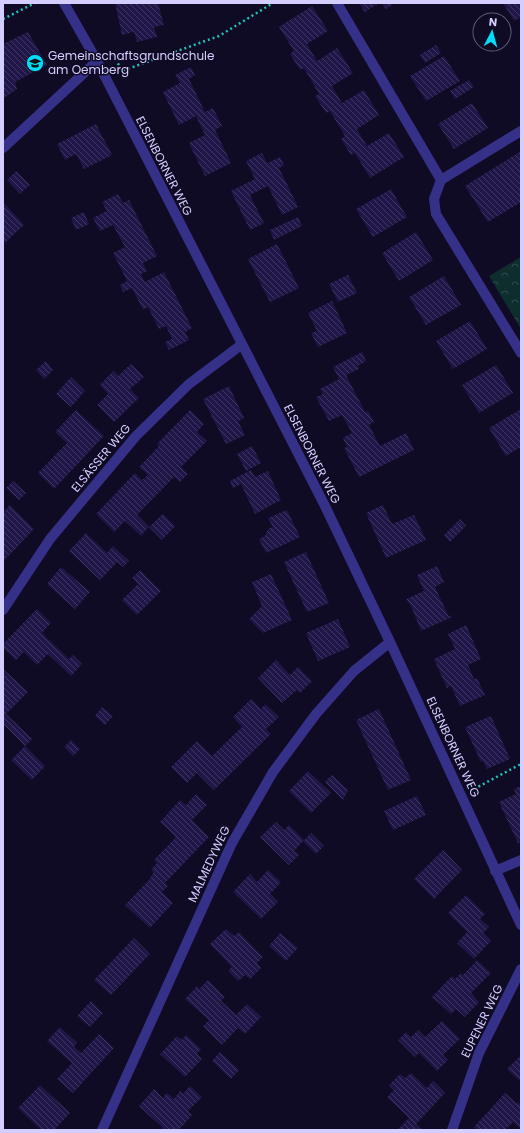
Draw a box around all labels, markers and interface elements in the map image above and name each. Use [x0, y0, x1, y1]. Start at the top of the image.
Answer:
north arrow [472, 12, 512, 52]
text: N [488, 14, 498, 30]
place label: Gemeinschaftsgrundschule am Oemberg [48, 47, 215, 78]
school or university icon: Gemeinschaftsgrundschule am Oemberg [25, 53, 45, 73]
street label: ELSENBORNER WEG [132, 113, 197, 218]
street label: ELSENBORNER WEG [280, 401, 345, 506]
street label: ELSÄSSER WEG [67, 420, 134, 495]
street label: ELSENBORNER WEG [423, 694, 484, 800]
street label: MALMEDYWEG [183, 823, 234, 905]
street label: EUPENER WEG [456, 981, 507, 1060]

